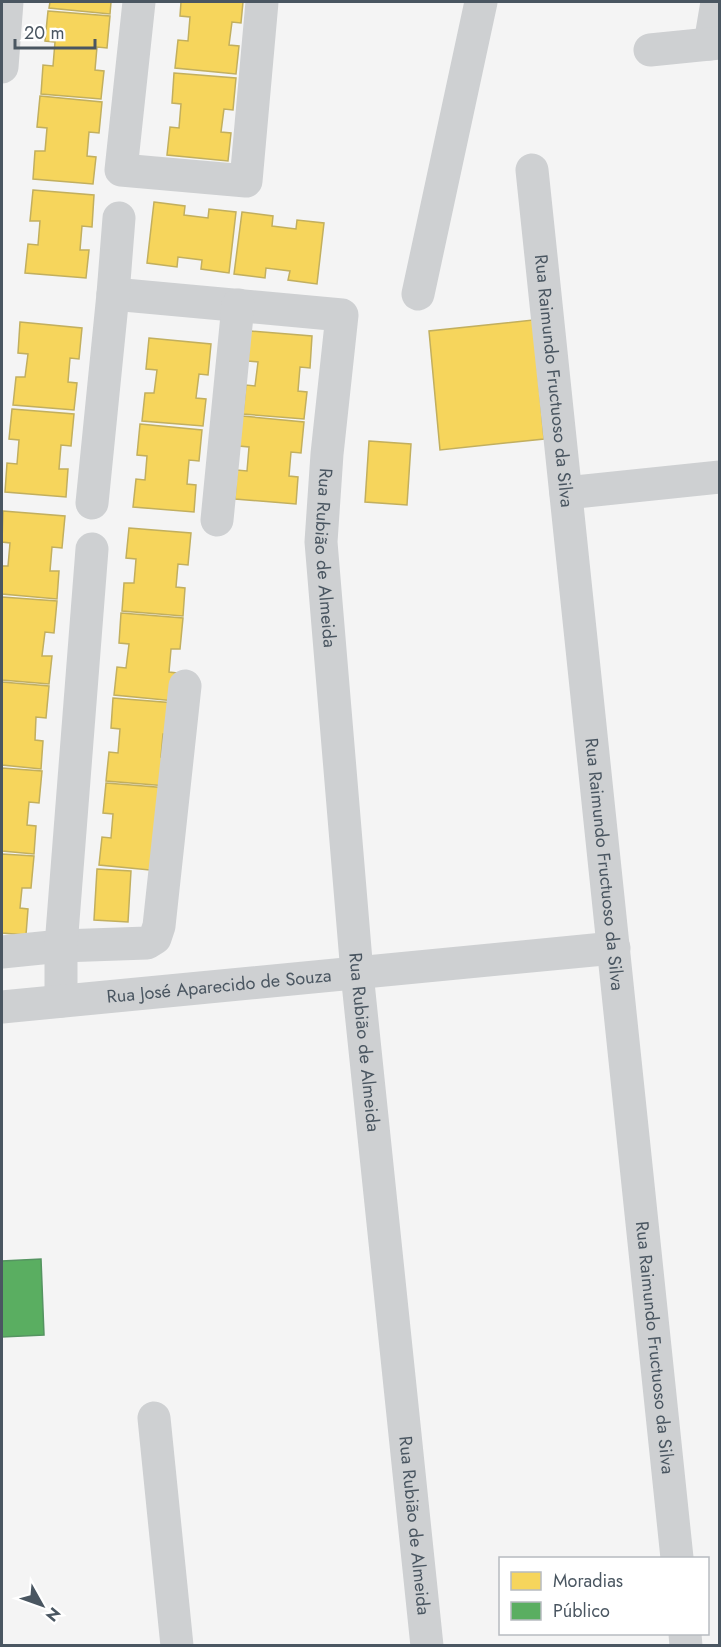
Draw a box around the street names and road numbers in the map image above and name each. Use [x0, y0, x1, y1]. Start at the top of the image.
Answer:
street label: Rua Raimundo Fructuoso da Silva [528, 253, 580, 509]
street label: Rua Rubião de Almeida [308, 467, 343, 649]
street label: Rua Raimundo Fructuoso da Silva [578, 736, 631, 992]
street label: Rua Rubião de Almeida [342, 952, 386, 1133]
street label: Rua José Aparecido de Souza [105, 962, 333, 1010]
street label: Rua Raimundo Fructuoso da Silva [629, 1220, 681, 1475]
street label: Rua Rubião de Almeida [392, 1435, 437, 1616]

